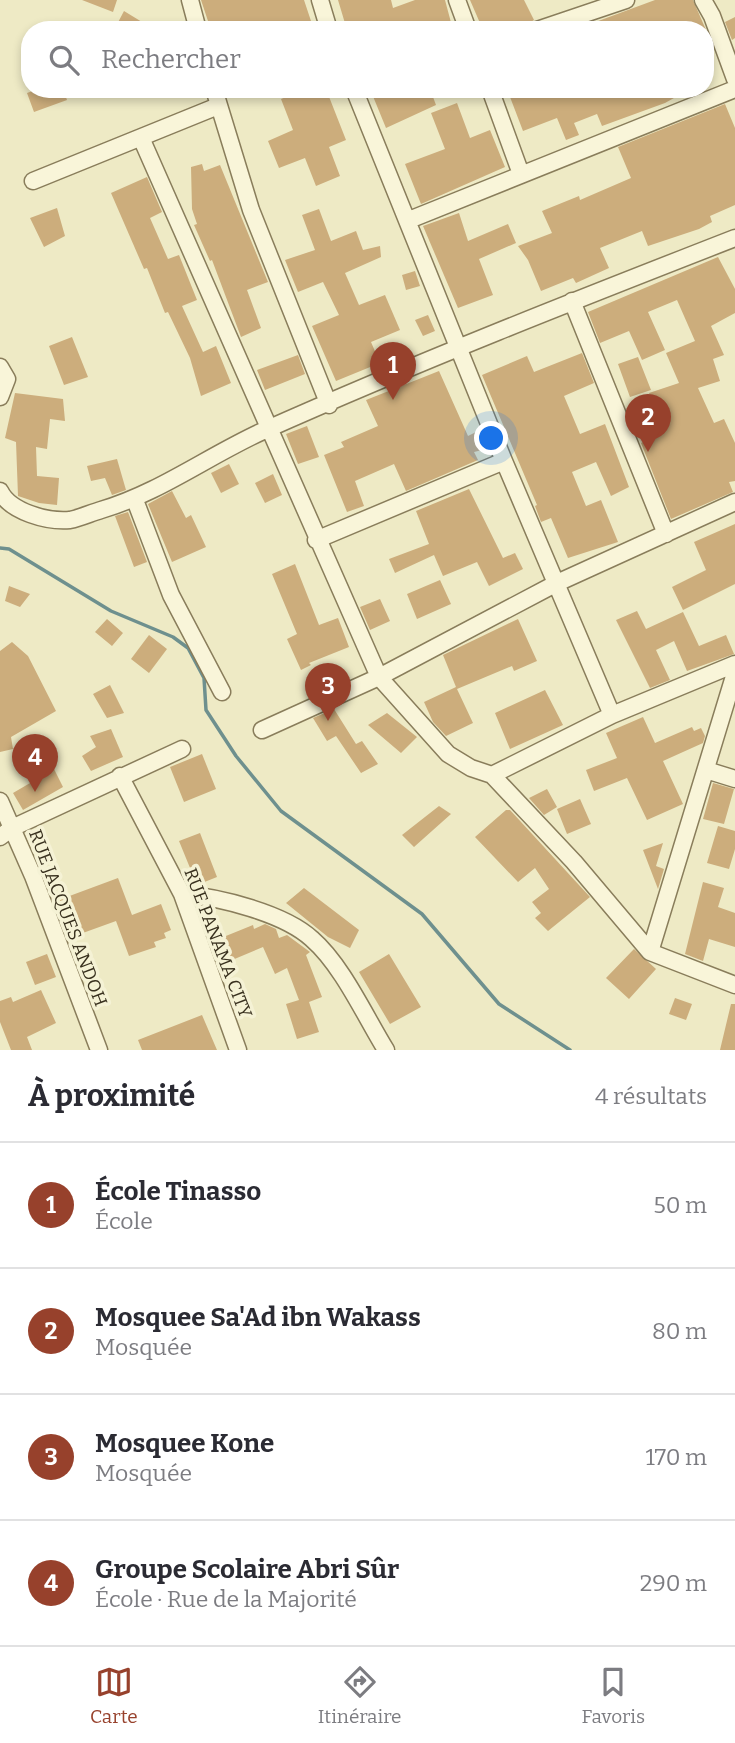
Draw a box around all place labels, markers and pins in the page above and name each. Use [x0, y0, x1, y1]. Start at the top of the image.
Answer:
pin: 1 [370, 342, 416, 400]
pin: 2 [625, 394, 671, 452]
pin: 3 [305, 663, 351, 721]
pin: 4 [12, 734, 58, 792]

